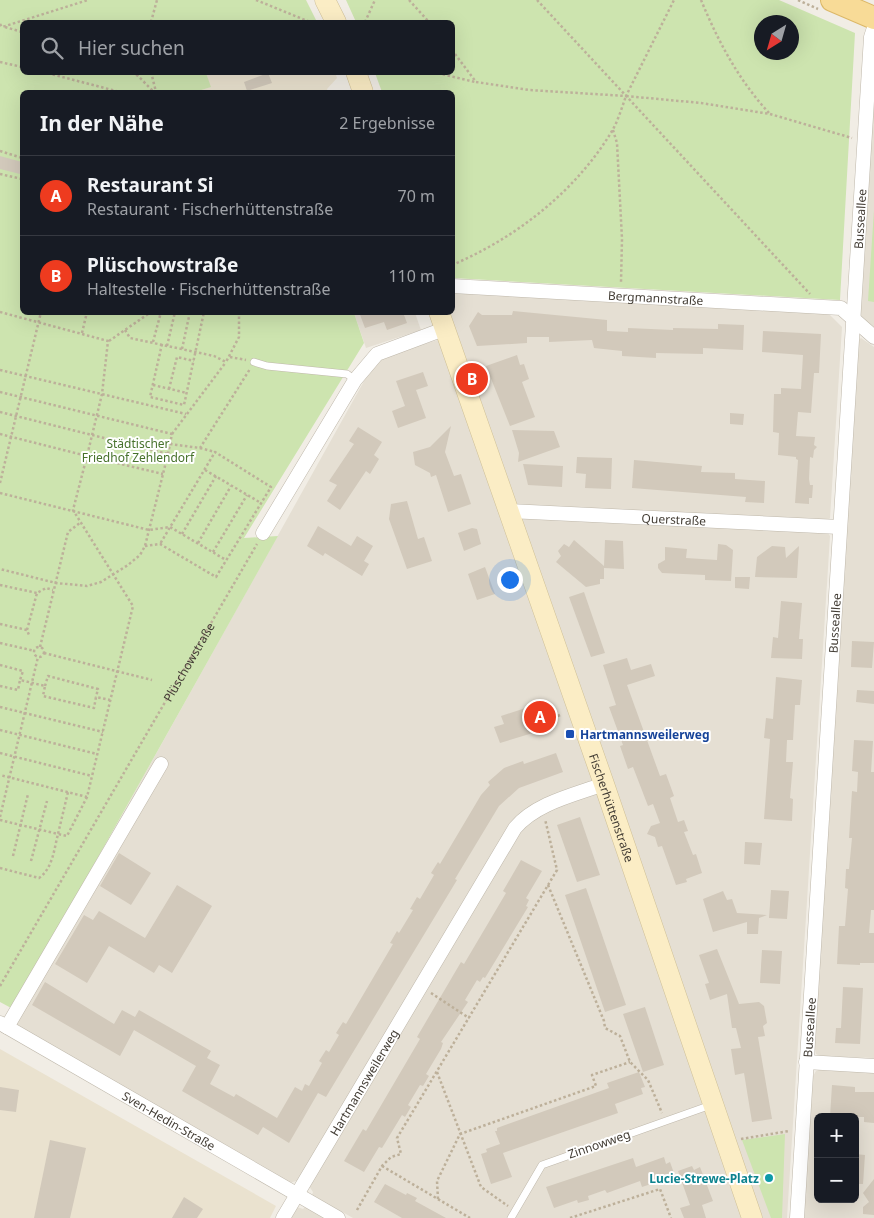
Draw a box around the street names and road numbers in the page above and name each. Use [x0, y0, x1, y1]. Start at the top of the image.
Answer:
street label: Busseallee [849, 188, 870, 249]
street label: Bergmannstraße [607, 286, 704, 309]
street label: Querstraße [641, 509, 707, 529]
street label: Busseallee [824, 592, 845, 654]
street label: Plüschowstraße [159, 619, 218, 705]
street label: Fischerhüttenstraße [585, 751, 639, 864]
street label: Busseallee [799, 997, 819, 1058]
street label: Hartmannsweilerweg [325, 1026, 402, 1139]
street label: Sven-Hedin-Straße [119, 1087, 219, 1154]
street label: Zinnowweg [566, 1125, 632, 1163]

